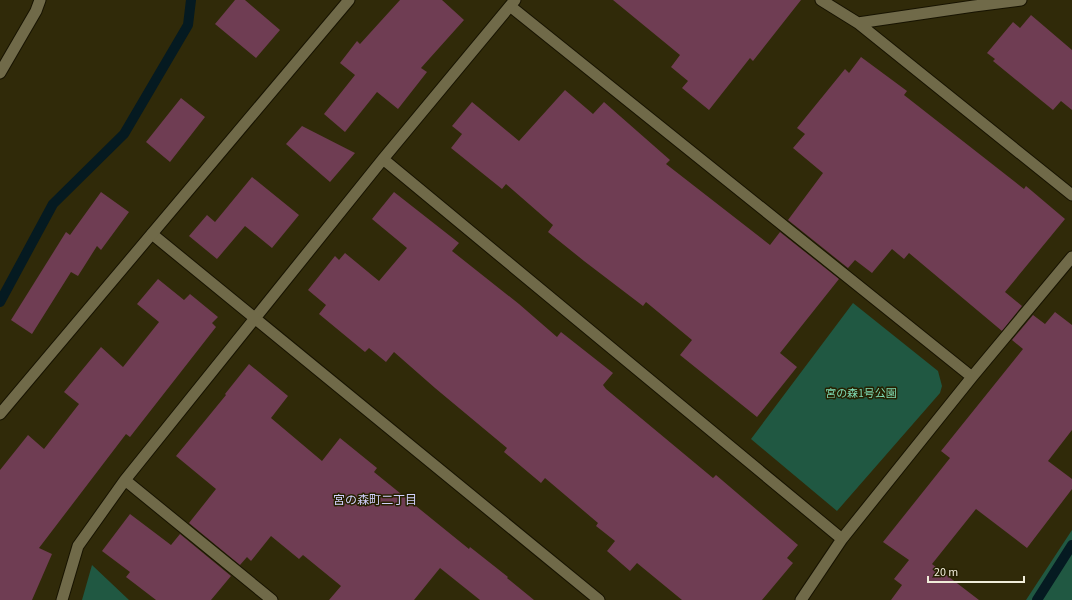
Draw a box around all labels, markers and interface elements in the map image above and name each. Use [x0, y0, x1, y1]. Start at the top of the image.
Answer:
park label: 宮の森1号公園 [825, 386, 897, 401]
district label: 宮の森町二丁目 [333, 492, 417, 509]
scale bar [928, 558, 1024, 584]
text: 20 m [934, 564, 958, 581]

